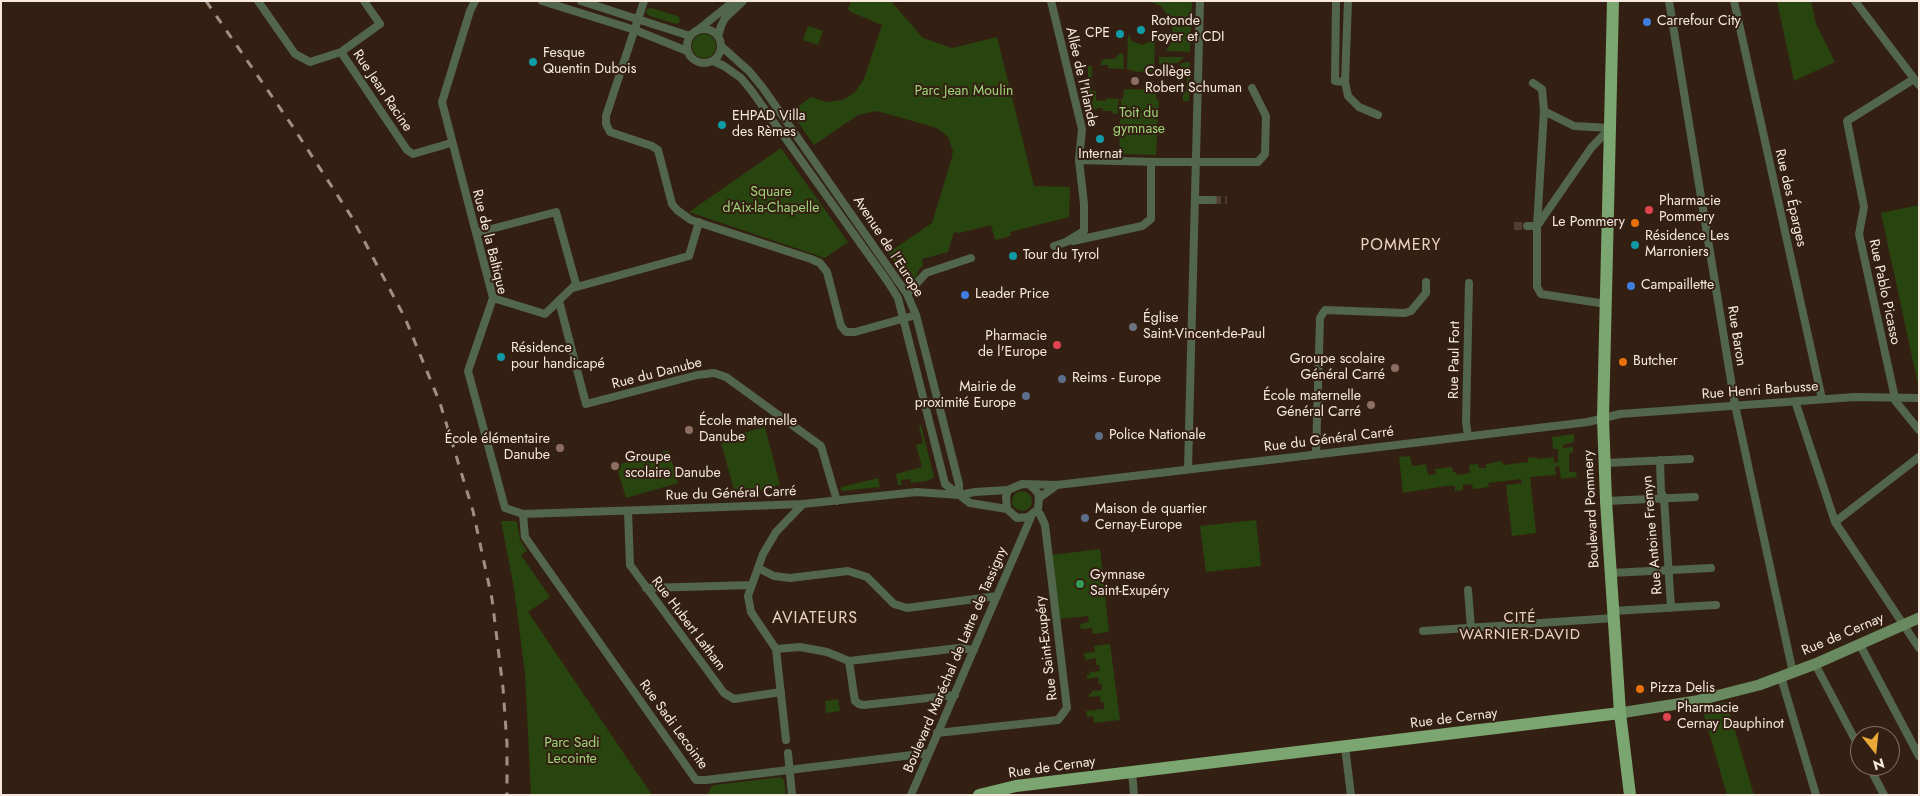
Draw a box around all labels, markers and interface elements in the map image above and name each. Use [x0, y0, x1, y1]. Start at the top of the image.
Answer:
place label: Rotonde Foyer et CDI [1151, 14, 1224, 46]
place label: Carrefour City [1657, 14, 1741, 30]
marker: Carrefour City [1641, 16, 1653, 28]
marker: Rotonde Foyer et CDI [1135, 24, 1147, 36]
street label: Allée de l'Irlande [1061, 26, 1101, 128]
place label: CPE [1085, 26, 1110, 42]
marker: CPE [1114, 28, 1126, 40]
place label: Fesque Quentin Dubois [543, 46, 636, 78]
street label: Rue Jean Racine [348, 47, 416, 135]
marker: Fesque Quentin Dubois [527, 56, 539, 68]
place label: Collège Robert Schuman [1145, 65, 1242, 98]
marker: Collège Robert Schuman [1129, 75, 1141, 87]
park label: Parc Jean Moulin [915, 84, 1013, 100]
park label: Toit du gymnase [1113, 106, 1165, 138]
place label: EHPAD Villa des Rèmes [732, 109, 805, 142]
marker: EHPAD Villa des Rèmes [716, 119, 728, 131]
marker: Internat [1094, 133, 1106, 145]
place label: Internat [1078, 147, 1122, 163]
street label: Rue des Éparges [1771, 148, 1809, 248]
park label: Square d’Aix-la-Chapelle [723, 185, 819, 218]
street label: Rue de la Baltique [468, 188, 510, 296]
street label: Avenue de l'Europe [849, 193, 927, 301]
place label: Pharmacie Pommery [1659, 194, 1721, 226]
marker: Pharmacie Pommery [1643, 204, 1655, 216]
place label: Le Pommery [1552, 215, 1625, 231]
marker: Le Pommery [1629, 217, 1641, 229]
place label: Résidence Les Marroniers [1645, 229, 1729, 262]
district label: POMMERY [1360, 236, 1442, 256]
street label: Rue Pablo Picasso [1865, 238, 1903, 346]
marker: Résidence Les Marroniers [1629, 239, 1641, 251]
place label: Tour du Tyrol [1023, 248, 1099, 264]
marker: Tour du Tyrol [1007, 250, 1019, 262]
place label: Campaillette [1641, 278, 1714, 294]
marker: Campaillette [1625, 280, 1637, 292]
place label: Leader Price [975, 287, 1049, 303]
marker: Leader Price [959, 289, 971, 301]
street label: Rue Baron [1723, 305, 1749, 367]
place label: Église Saint-Vincent-de-Paul [1143, 311, 1265, 344]
marker: Église Saint-Vincent-de-Paul [1127, 321, 1139, 333]
street label: Rue Paul Fort [1446, 321, 1464, 399]
place label: Pharmacie de l'Europe [978, 329, 1047, 362]
marker: Pharmacie de l'Europe [1051, 339, 1063, 351]
place label: Résidence pour handicapé [511, 341, 605, 374]
marker: Résidence pour handicapé [495, 351, 507, 363]
place label: Groupe scolaire Général Carré [1290, 352, 1385, 384]
place label: Butcher [1633, 354, 1678, 370]
street label: Rue du Danube [610, 355, 704, 393]
marker: Butcher [1617, 356, 1629, 368]
marker: Groupe scolaire Général Carré [1389, 362, 1401, 374]
place label: Reims - Europe [1072, 371, 1161, 387]
marker: Reims - Europe [1056, 373, 1068, 385]
street label: Rue Henri Barbusse [1701, 379, 1819, 403]
place label: Mairie de proximité Europe [915, 380, 1016, 412]
place label: École maternelle Général Carré [1263, 389, 1361, 422]
marker: Mairie de proximité Europe [1020, 390, 1032, 402]
marker: École maternelle Général Carré [1365, 399, 1377, 411]
place label: École maternelle Danube [699, 414, 797, 447]
marker: École maternelle Danube [683, 424, 695, 436]
street label: Rue du Général Carré [1263, 424, 1395, 456]
place label: Police Nationale [1109, 428, 1206, 444]
marker: Police Nationale [1093, 430, 1105, 442]
place label: École élémentaire Danube [445, 432, 550, 464]
marker: École élémentaire Danube [554, 442, 566, 454]
place label: Groupe scolaire Danube [625, 450, 721, 482]
street label: Boulevard Pommery [1581, 450, 1603, 568]
marker: Groupe scolaire Danube [609, 460, 621, 472]
street label: Rue Antoine Fremyn [1639, 475, 1667, 595]
street label: Rue du Général Carré [665, 483, 797, 505]
place label: Maison de quartier Cernay-Europe [1095, 502, 1207, 534]
marker: Maison de quartier Cernay-Europe [1079, 512, 1091, 524]
street label: Boulevard Maréchal de Lattre de Tassigny [901, 545, 1011, 775]
place label: Gymnase Saint-Exupéry [1090, 568, 1169, 600]
street label: Rue Hubert Latham [647, 574, 729, 674]
marker: Gymnase Saint-Exupéry [1074, 578, 1086, 590]
street label: Rue Saint-Exupéry [1032, 595, 1062, 701]
district label: AVIATEURS [771, 609, 859, 629]
district label: CITÉ WARNIER-DAVID [1458, 609, 1582, 644]
street label: Rue de Cernay [1799, 610, 1887, 660]
street label: Rue Sadi Lecointe [635, 677, 711, 773]
place label: Pizza Delis [1650, 681, 1715, 697]
marker: Pizza Delis [1634, 683, 1646, 695]
place label: Pharmacie Cernay Dauphinot [1677, 701, 1784, 734]
street label: Rue de Cernay [1409, 705, 1499, 733]
marker: Pharmacie Cernay Dauphinot [1661, 711, 1673, 723]
north arrow [1850, 726, 1900, 776]
park label: Parc Sadi Lecointe [544, 736, 600, 769]
text: N [1871, 753, 1887, 776]
street label: Rue de Cernay [1007, 754, 1097, 782]

